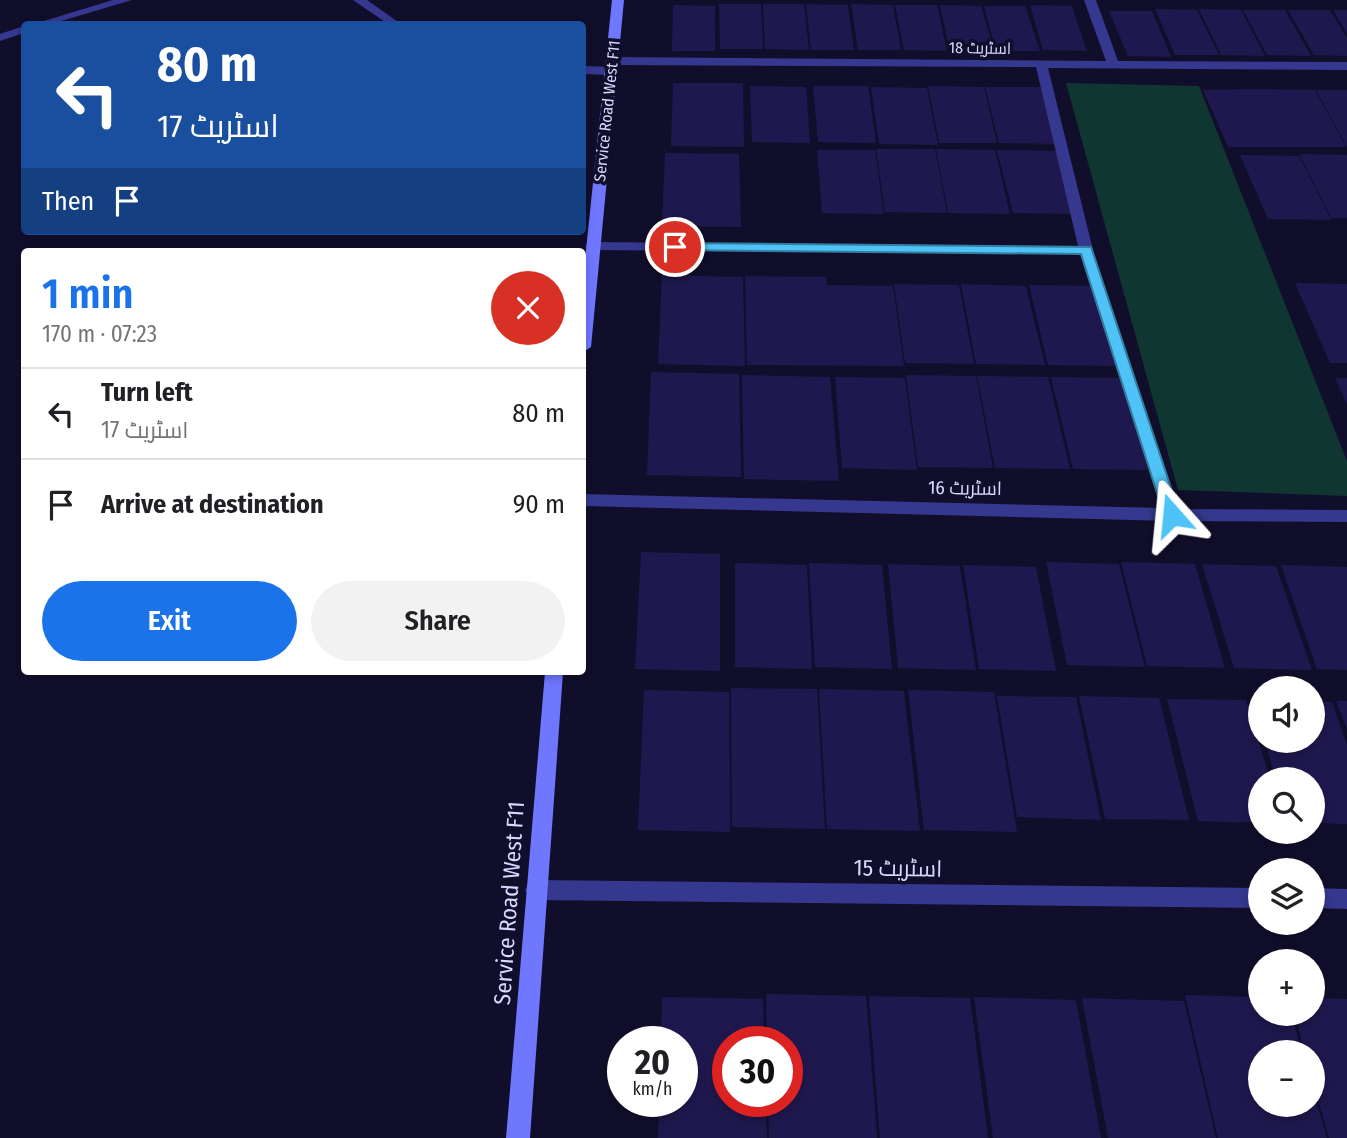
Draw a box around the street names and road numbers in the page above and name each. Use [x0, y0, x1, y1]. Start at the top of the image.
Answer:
street label: اسٹریٹ 18 [949, 38, 1011, 58]
street label: Service Road West F11 [590, 39, 624, 183]
street label: اسٹریٹ 16 [928, 476, 1002, 500]
street label: Service Road West F11 [488, 800, 530, 1006]
street label: اسٹریٹ 15 [853, 853, 943, 883]

